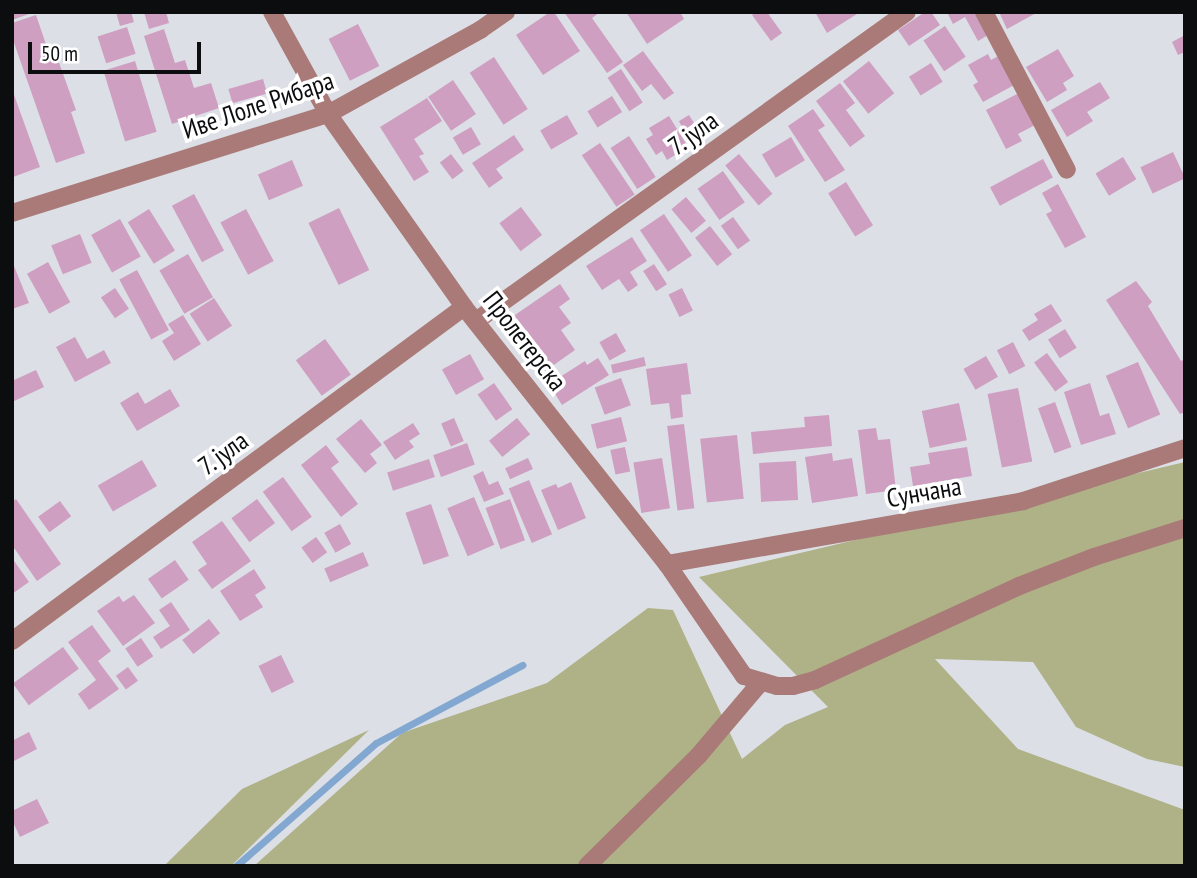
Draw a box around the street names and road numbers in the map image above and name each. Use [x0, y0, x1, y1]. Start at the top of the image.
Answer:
street label: Иве Лоле Рибара [178, 65, 338, 145]
street label: 7. јула [661, 104, 725, 162]
street label: Пролетерска [477, 285, 573, 397]
street label: 7. јула [191, 424, 255, 482]
street label: Сунчана [884, 470, 964, 514]

